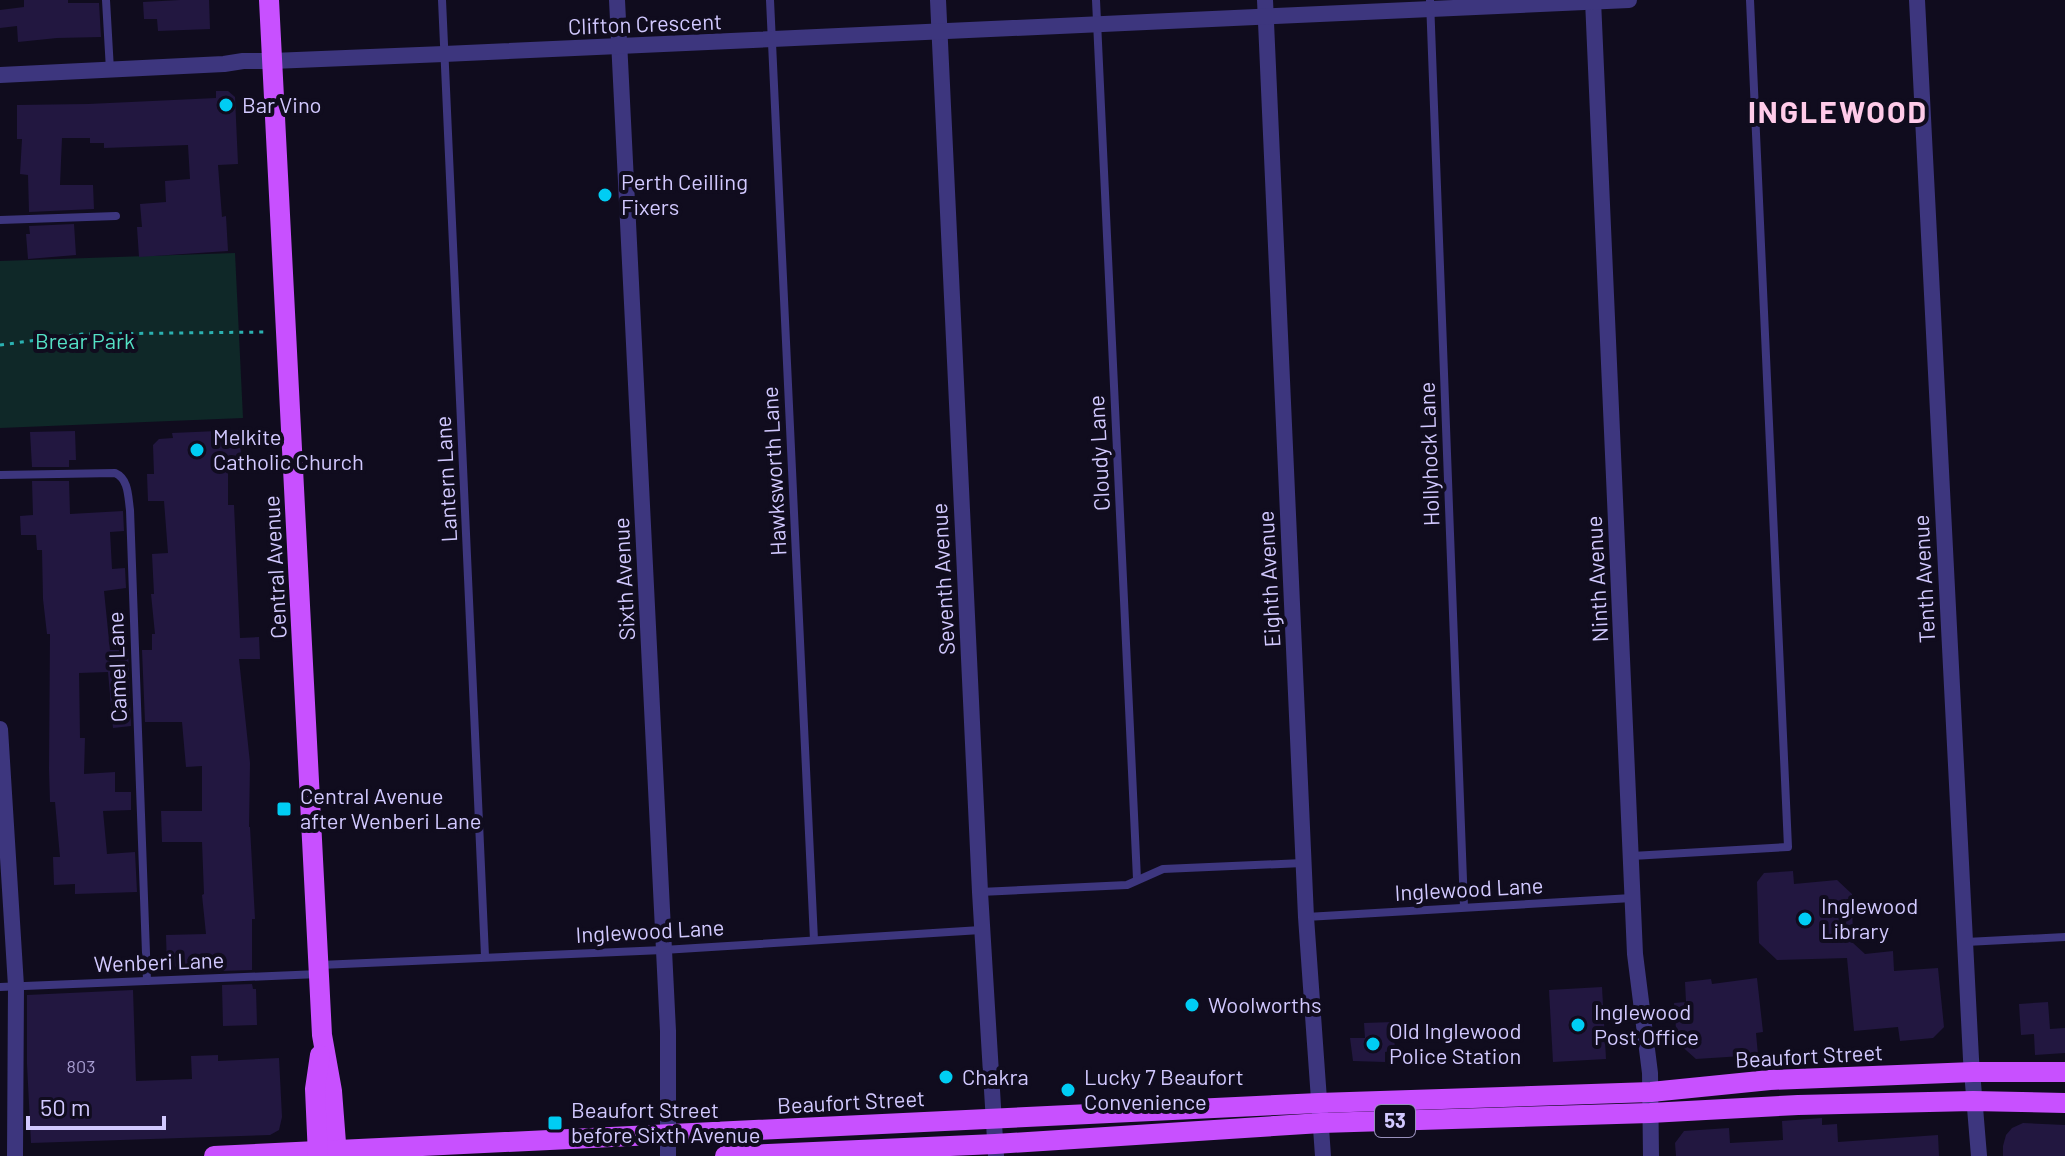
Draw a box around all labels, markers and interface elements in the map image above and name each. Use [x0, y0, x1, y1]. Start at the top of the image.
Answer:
street label: Clifton Crescent [567, 7, 722, 39]
place label: Bar Vino [242, 91, 322, 117]
district label: INGLEWOOD [1748, 93, 1928, 129]
marker: Bar Vino [217, 96, 235, 114]
place label: Perth Ceilling Fixers [621, 168, 748, 219]
marker: Perth Ceilling Fixers [596, 186, 614, 204]
park label: Brear Park [35, 327, 135, 353]
street label: Hollyhock Lane [1412, 381, 1444, 527]
street label: Hawksworth Lane [756, 386, 790, 556]
street label: Cloudy Lane [1082, 394, 1114, 512]
street label: Lantern Lane [429, 415, 461, 543]
place label: Melkite Catholic Church [213, 423, 364, 474]
marker: Melkite Catholic Church [188, 441, 206, 459]
street label: Central Avenue [257, 495, 291, 639]
street label: Seventh Avenue [925, 502, 959, 656]
street label: Eighth Avenue [1251, 510, 1285, 648]
street label: Tenth Avenue [1907, 514, 1939, 644]
street label: Ninth Avenue [1580, 515, 1612, 643]
street label: Sixth Avenue [607, 517, 639, 641]
street label: Camel Lane [101, 611, 131, 723]
place label: Central Avenue after Wenberi Lane [300, 782, 481, 833]
marker: Central Avenue after Wenberi Lane [275, 800, 293, 818]
street label: Inglewood Lane [1394, 871, 1544, 905]
place label: Inglewood Library [1821, 892, 1918, 943]
marker: Inglewood Library [1796, 910, 1814, 928]
street label: Inglewood Lane [575, 913, 725, 947]
street label: Wenberi Lane [93, 946, 225, 976]
place label: Woolworths [1208, 991, 1322, 1017]
marker: Woolworths [1183, 996, 1201, 1014]
place label: Inglewood Post Office [1594, 998, 1699, 1049]
marker: Inglewood Post Office [1569, 1016, 1587, 1034]
place label: Old Inglewood Police Station [1389, 1017, 1521, 1068]
marker: Old Inglewood Police Station [1364, 1035, 1382, 1053]
street label: Beaufort Street [1734, 1038, 1884, 1072]
house number: 803 [67, 1055, 95, 1077]
place label: Chakra [962, 1063, 1029, 1089]
place label: Lucky 7 Beaufort Convenience [1084, 1063, 1244, 1114]
marker: Chakra [937, 1068, 955, 1086]
scale bar [28, 1080, 164, 1130]
marker: Lucky 7 Beaufort Convenience [1059, 1081, 1077, 1099]
street label: Beaufort Street [776, 1084, 926, 1118]
text: 50 m [40, 1092, 91, 1121]
place label: Beaufort Street before Sixth Avenue [571, 1096, 760, 1147]
road number: 53 [1375, 1105, 1415, 1137]
marker: Beaufort Street before Sixth Avenue [546, 1114, 564, 1132]

